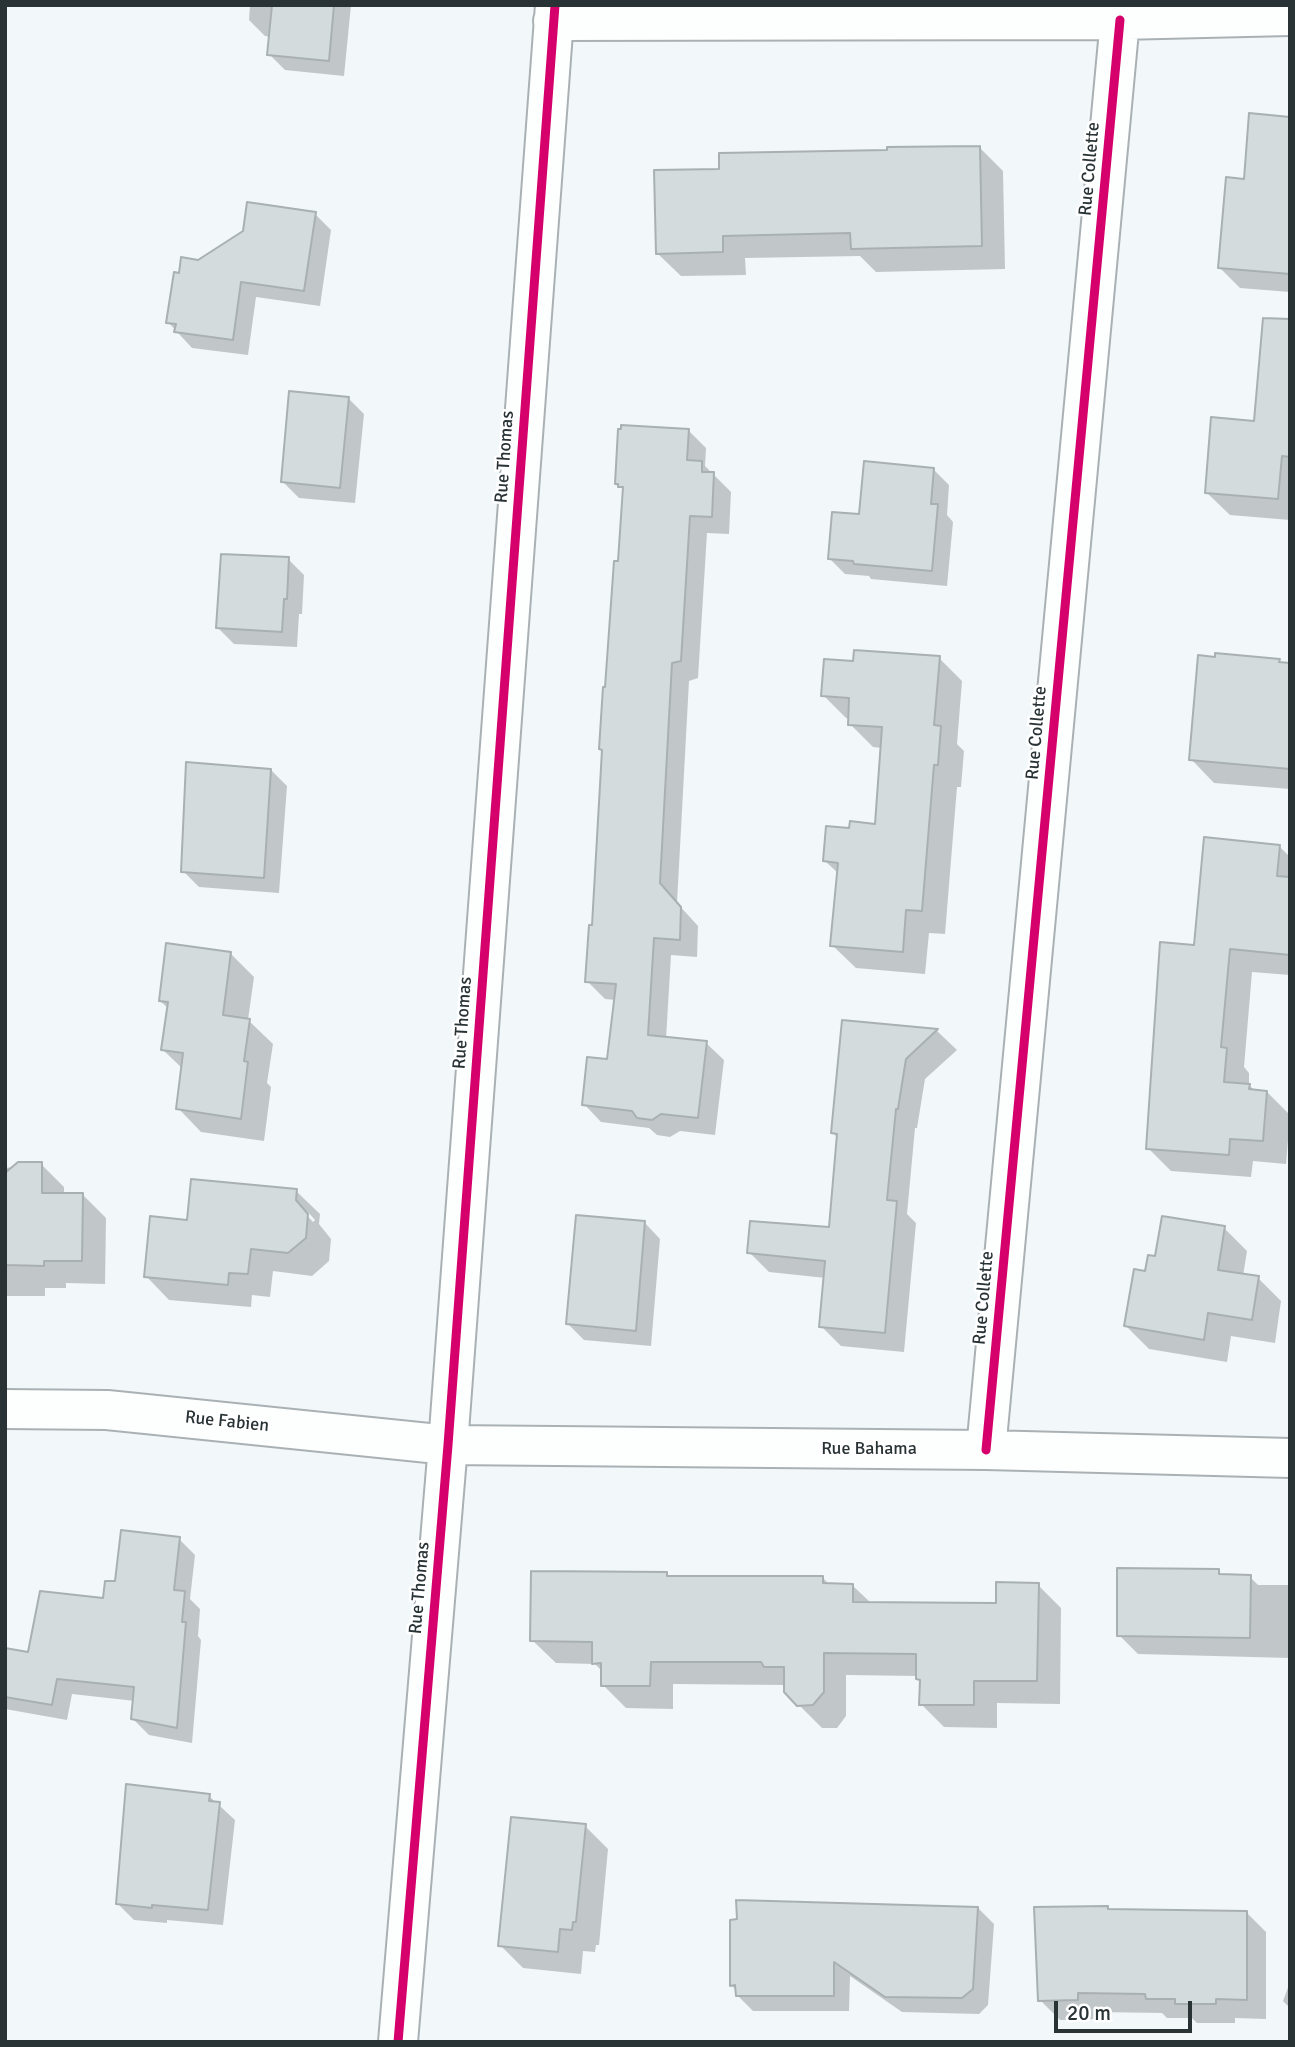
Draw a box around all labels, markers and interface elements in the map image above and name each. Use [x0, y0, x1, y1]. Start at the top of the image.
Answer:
street label: Rue Collette [1075, 121, 1105, 217]
street label: Rue Thomas [491, 410, 519, 504]
street label: Rue Collette [1022, 685, 1052, 781]
street label: Rue Thomas [449, 976, 477, 1070]
street label: Rue Collette [969, 1250, 999, 1346]
street label: Rue Fabien [184, 1407, 270, 1437]
street label: Rue Bahama [821, 1438, 917, 1460]
street label: Rue Thomas [405, 1541, 435, 1635]
scale bar [1057, 1988, 1195, 2032]
text: 20 m [1067, 2000, 1111, 2026]

